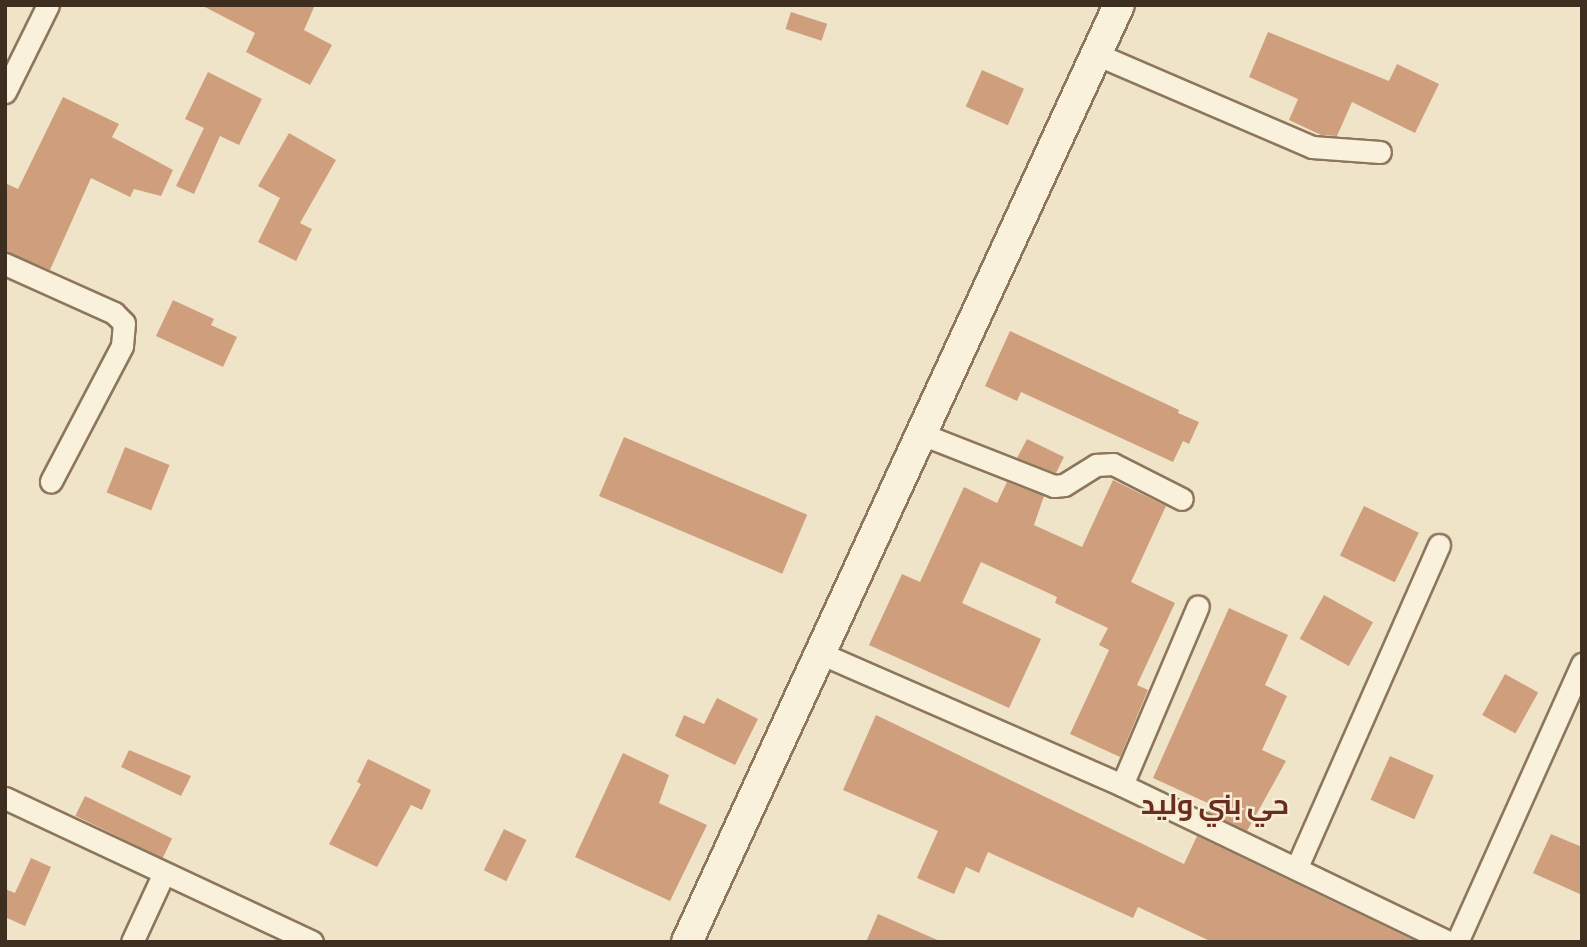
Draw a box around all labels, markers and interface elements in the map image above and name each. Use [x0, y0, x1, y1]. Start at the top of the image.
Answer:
district label: حي بني وليد [1141, 788, 1289, 822]

